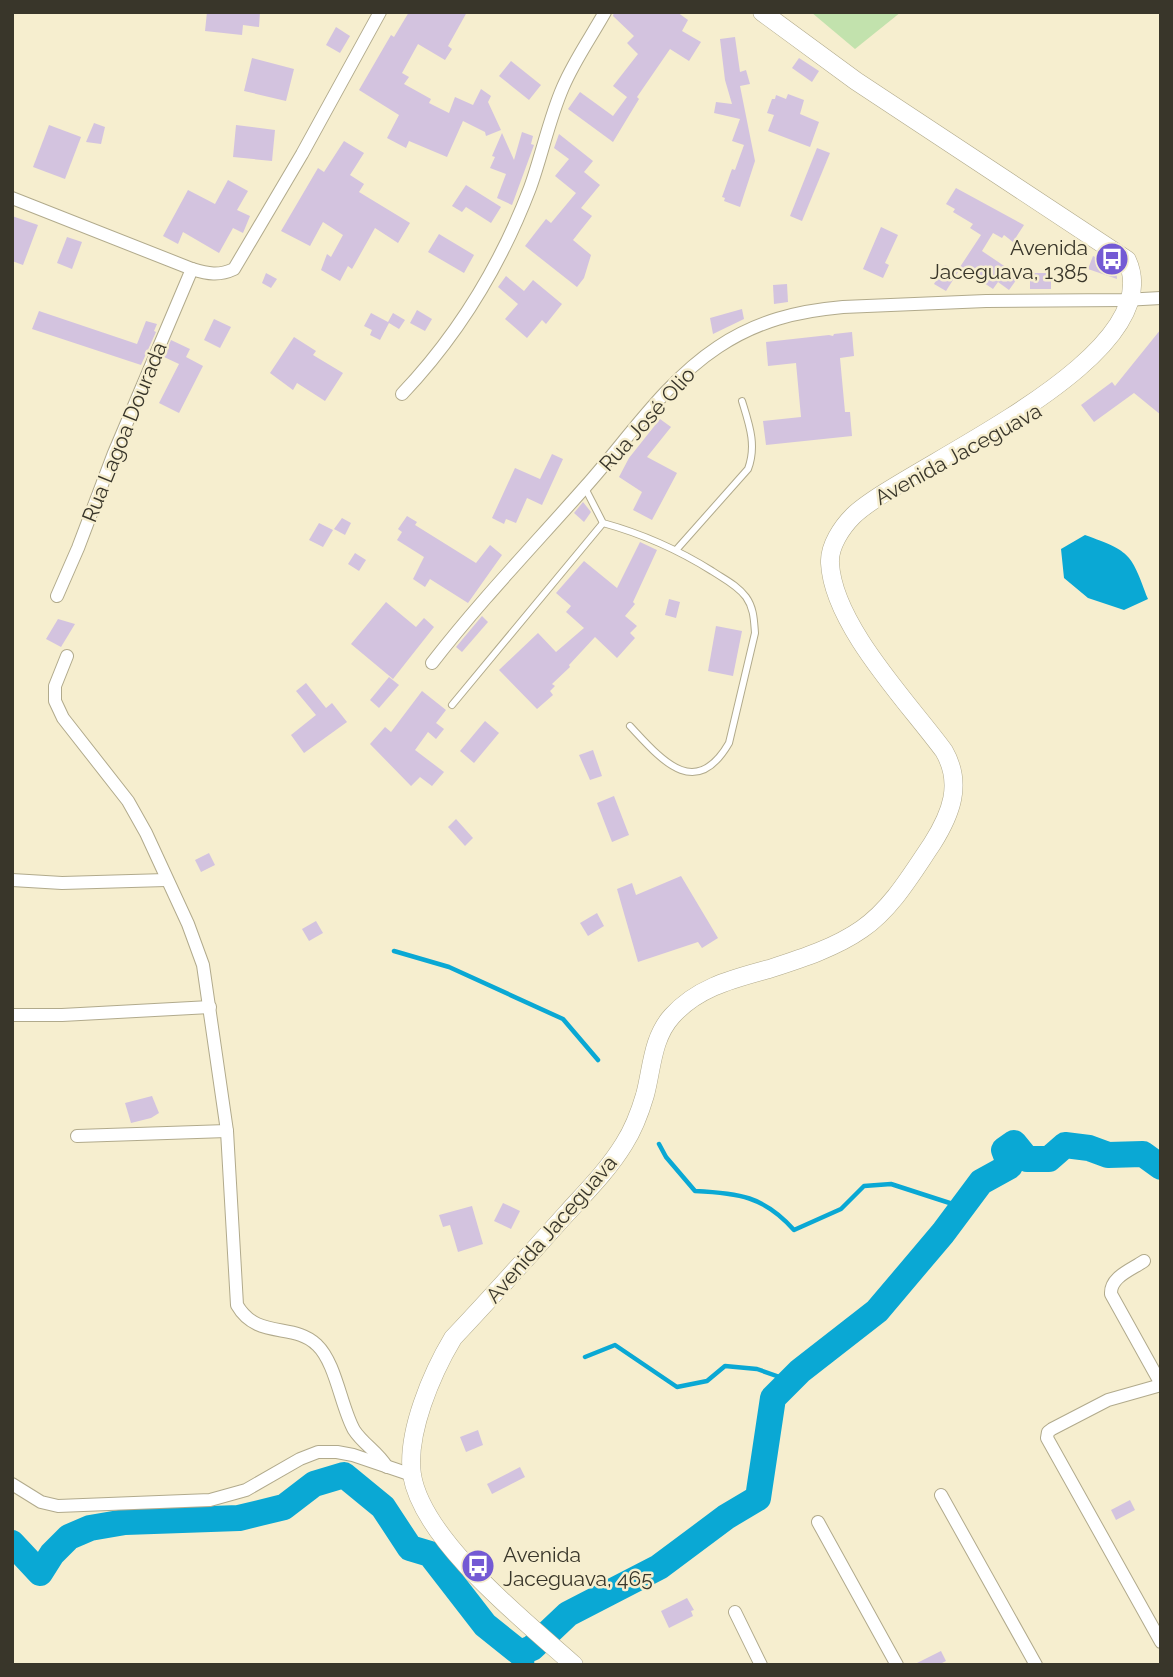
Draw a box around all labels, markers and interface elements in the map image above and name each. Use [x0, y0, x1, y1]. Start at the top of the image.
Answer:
place label: Avenida Jaceguava, 1385 [930, 235, 1088, 284]
bus stop icon: Avenida Jaceguava, 1385 [1093, 240, 1131, 278]
street label: Rua Lagoa Dourada [76, 338, 172, 526]
street label: Rua José Olio [594, 362, 700, 476]
street label: Avenida Jaceguava [870, 398, 1046, 510]
street label: Avenida Jaceguava [480, 1150, 622, 1308]
place label: Avenida Jaceguava, 465 [503, 1542, 653, 1591]
bus stop icon: Avenida Jaceguava, 465 [459, 1547, 497, 1585]

